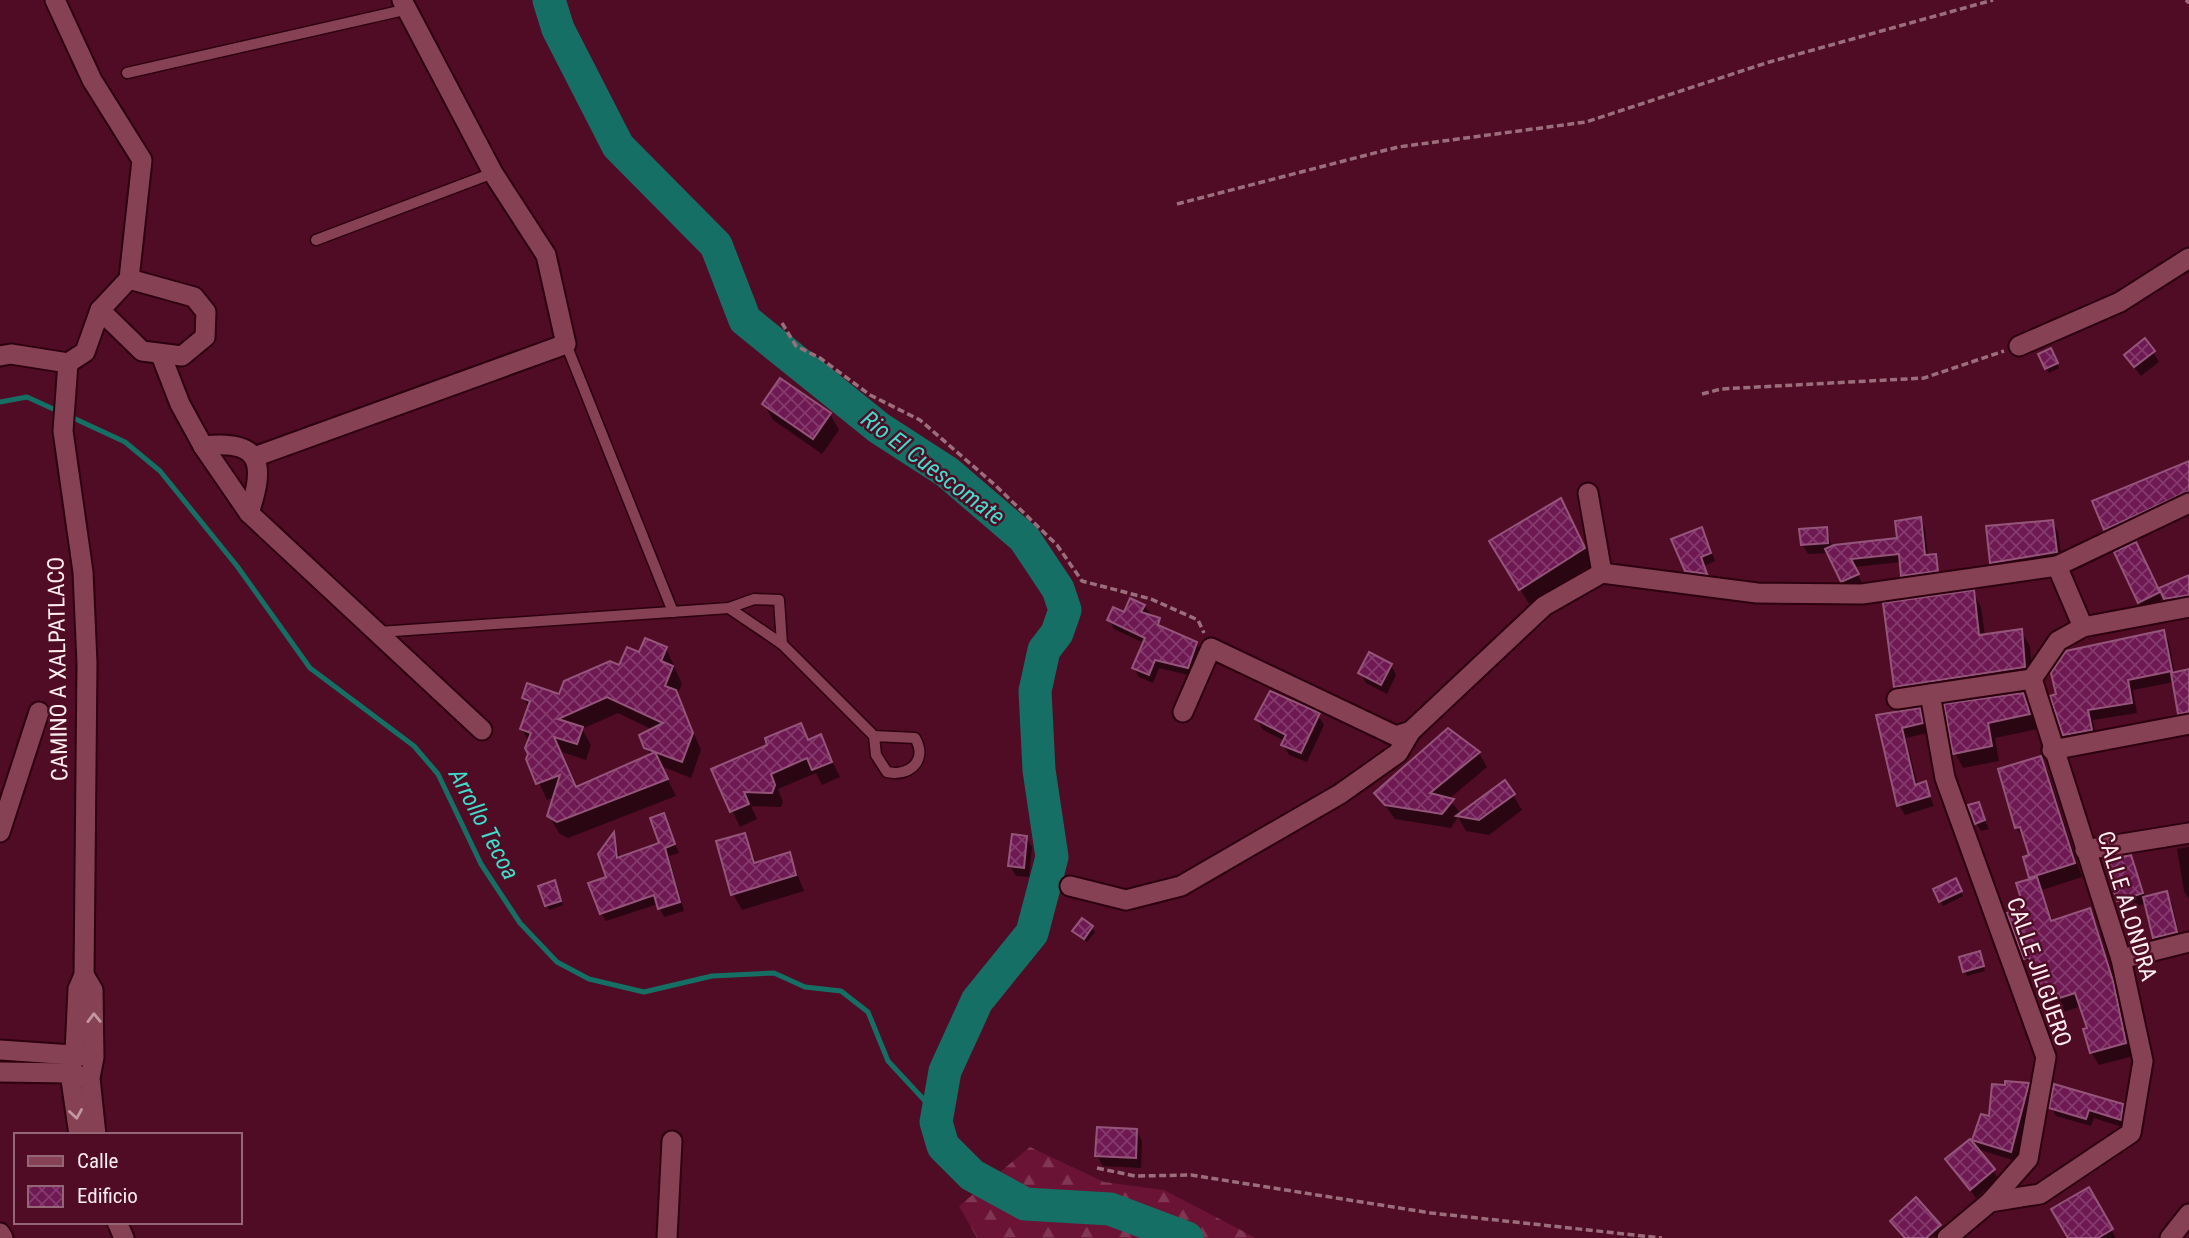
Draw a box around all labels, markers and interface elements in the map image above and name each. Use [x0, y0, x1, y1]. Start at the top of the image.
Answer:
water label: Rio El Cuescomate [856, 405, 1010, 531]
street label: CAMINO A XALPATLACO [43, 557, 73, 781]
water label: Arrollo Tecoa [443, 763, 525, 884]
street label: CALLE ALONDRA [2091, 828, 2163, 984]
street label: CALLE JILGUERO [2001, 894, 2077, 1050]
one-way arrow [86, 1012, 102, 1023]
one-way arrow [68, 1108, 83, 1120]
legend [14, 1133, 242, 1224]
text: Calle [77, 1149, 119, 1173]
text: Edificio [77, 1184, 138, 1208]

